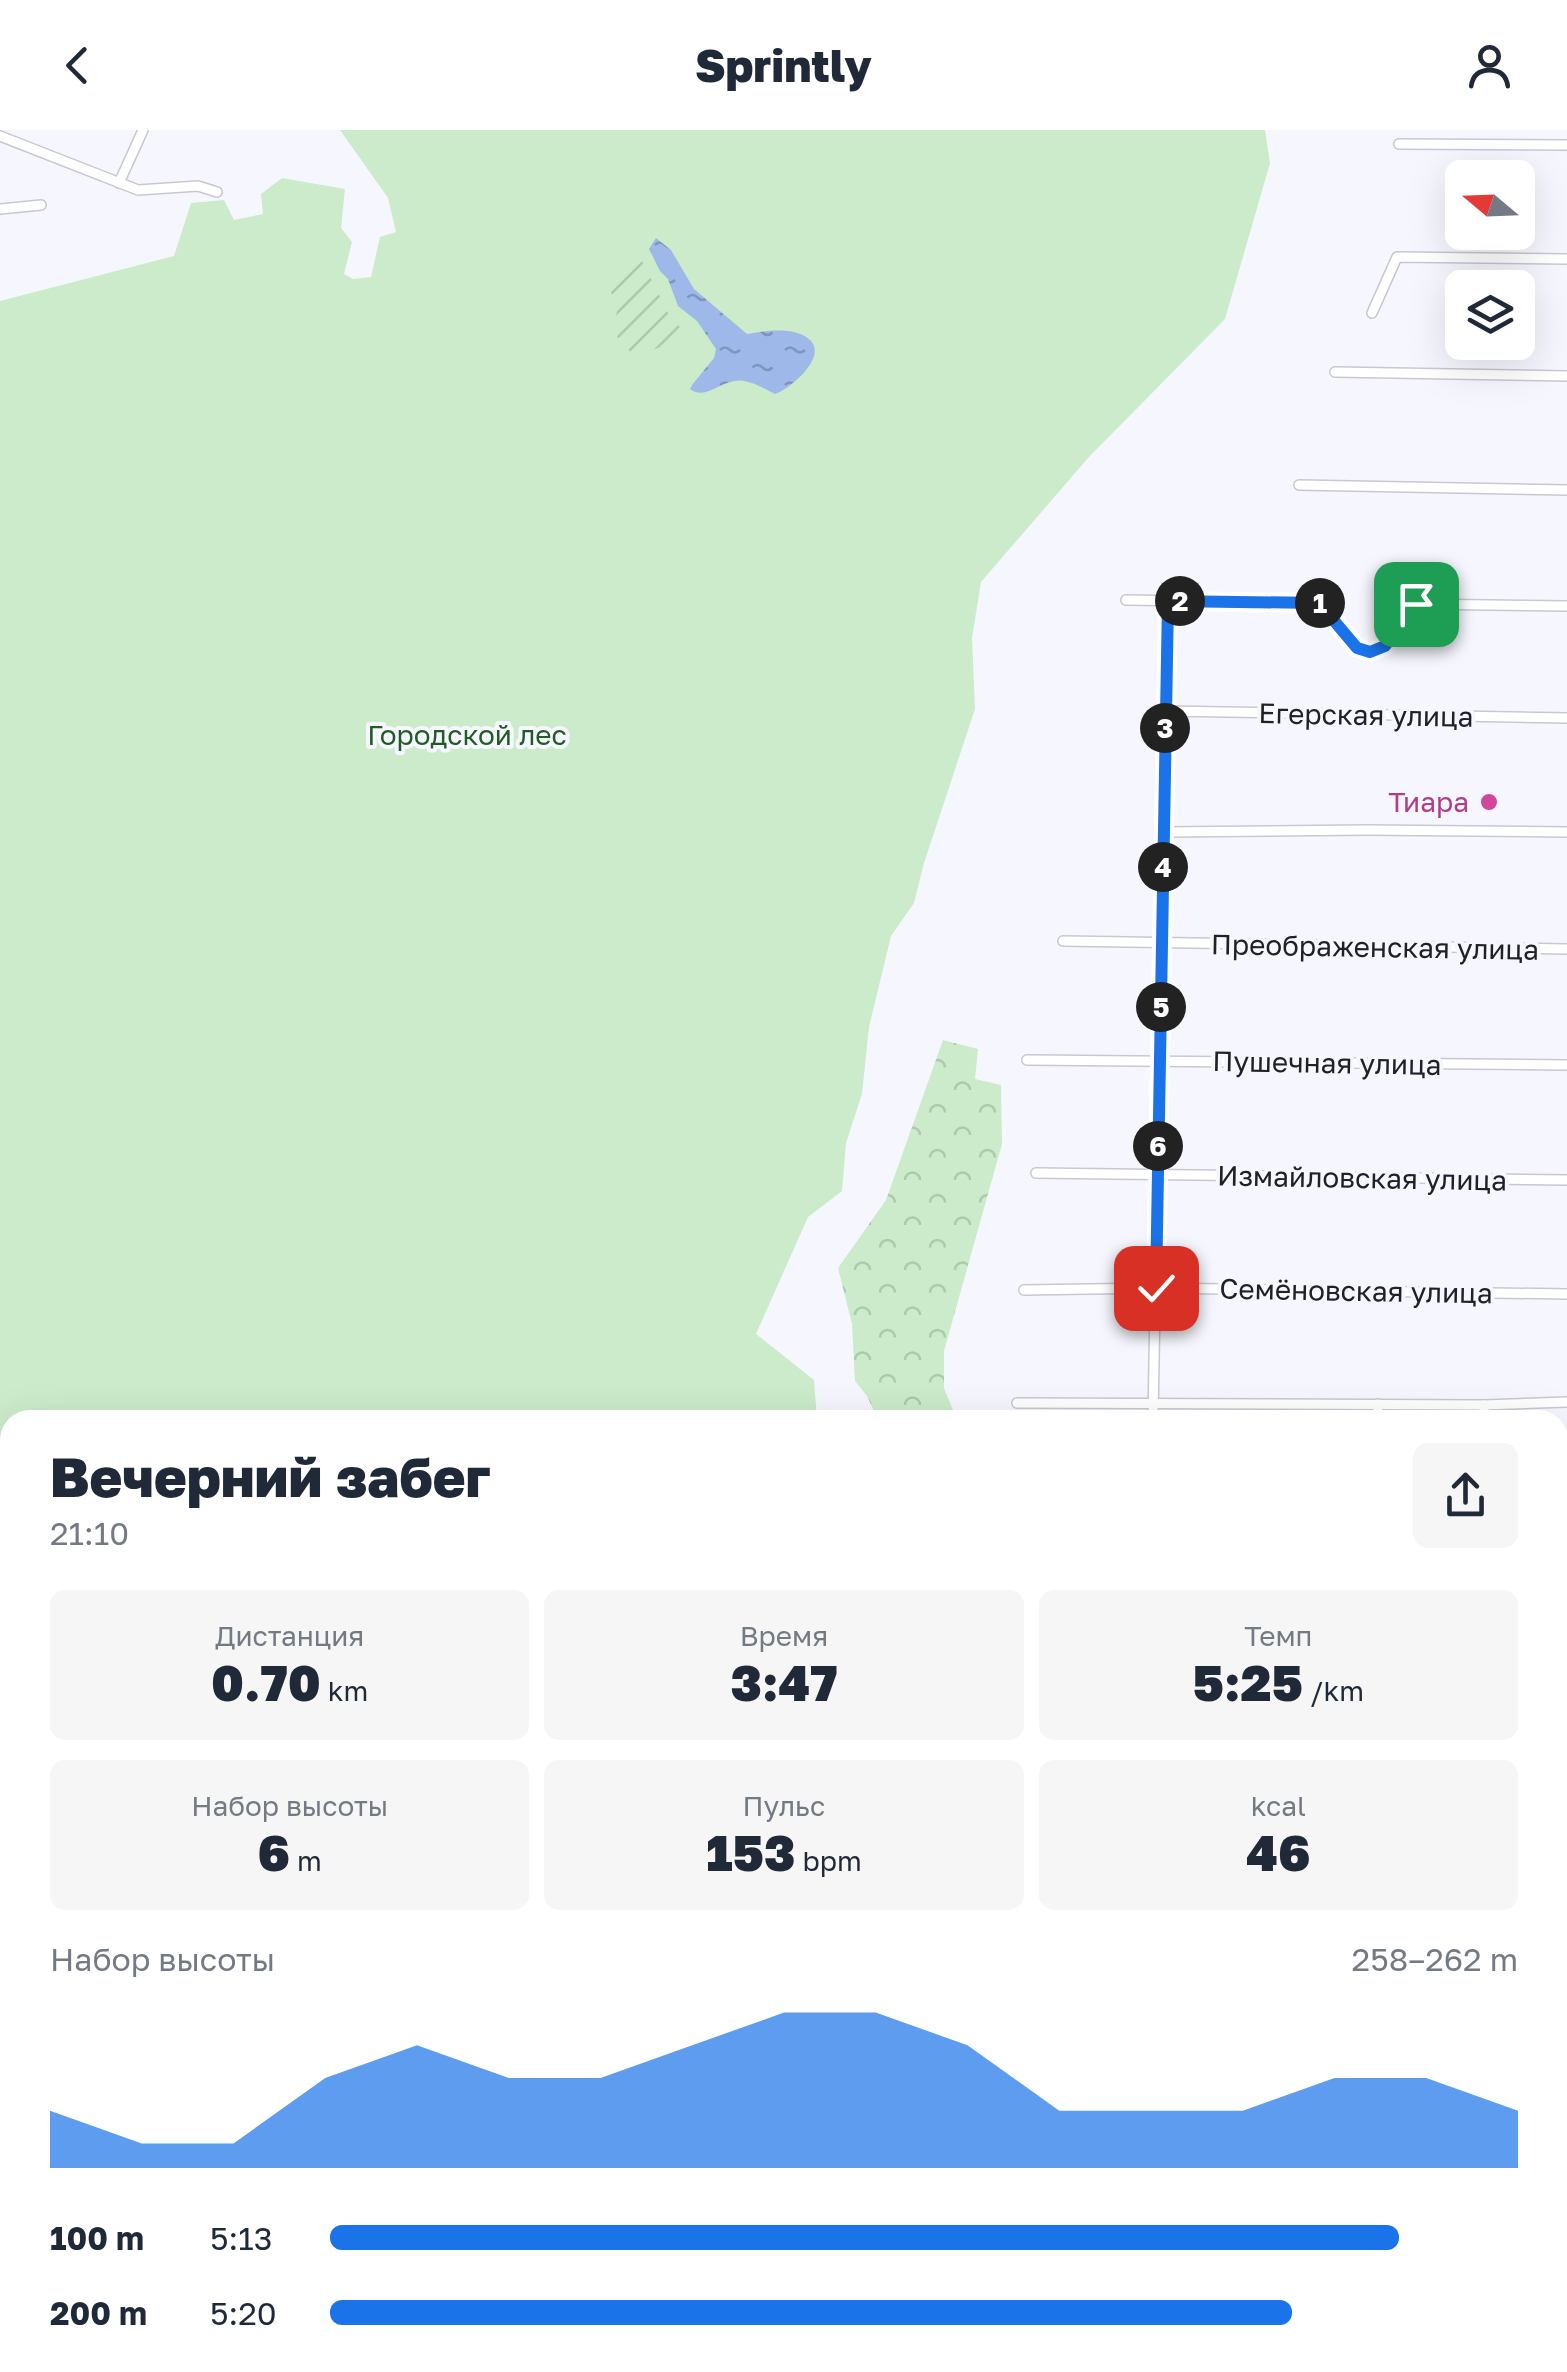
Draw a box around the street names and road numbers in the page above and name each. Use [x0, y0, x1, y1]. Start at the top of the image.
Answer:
street label: Егерская улица [1258, 696, 1474, 733]
street label: Преображенская улица [1211, 927, 1539, 966]
street label: Пушечная улица [1212, 1044, 1442, 1081]
street label: Измайловская улица [1217, 1158, 1507, 1197]
street label: Семёновская улица [1219, 1272, 1493, 1309]

